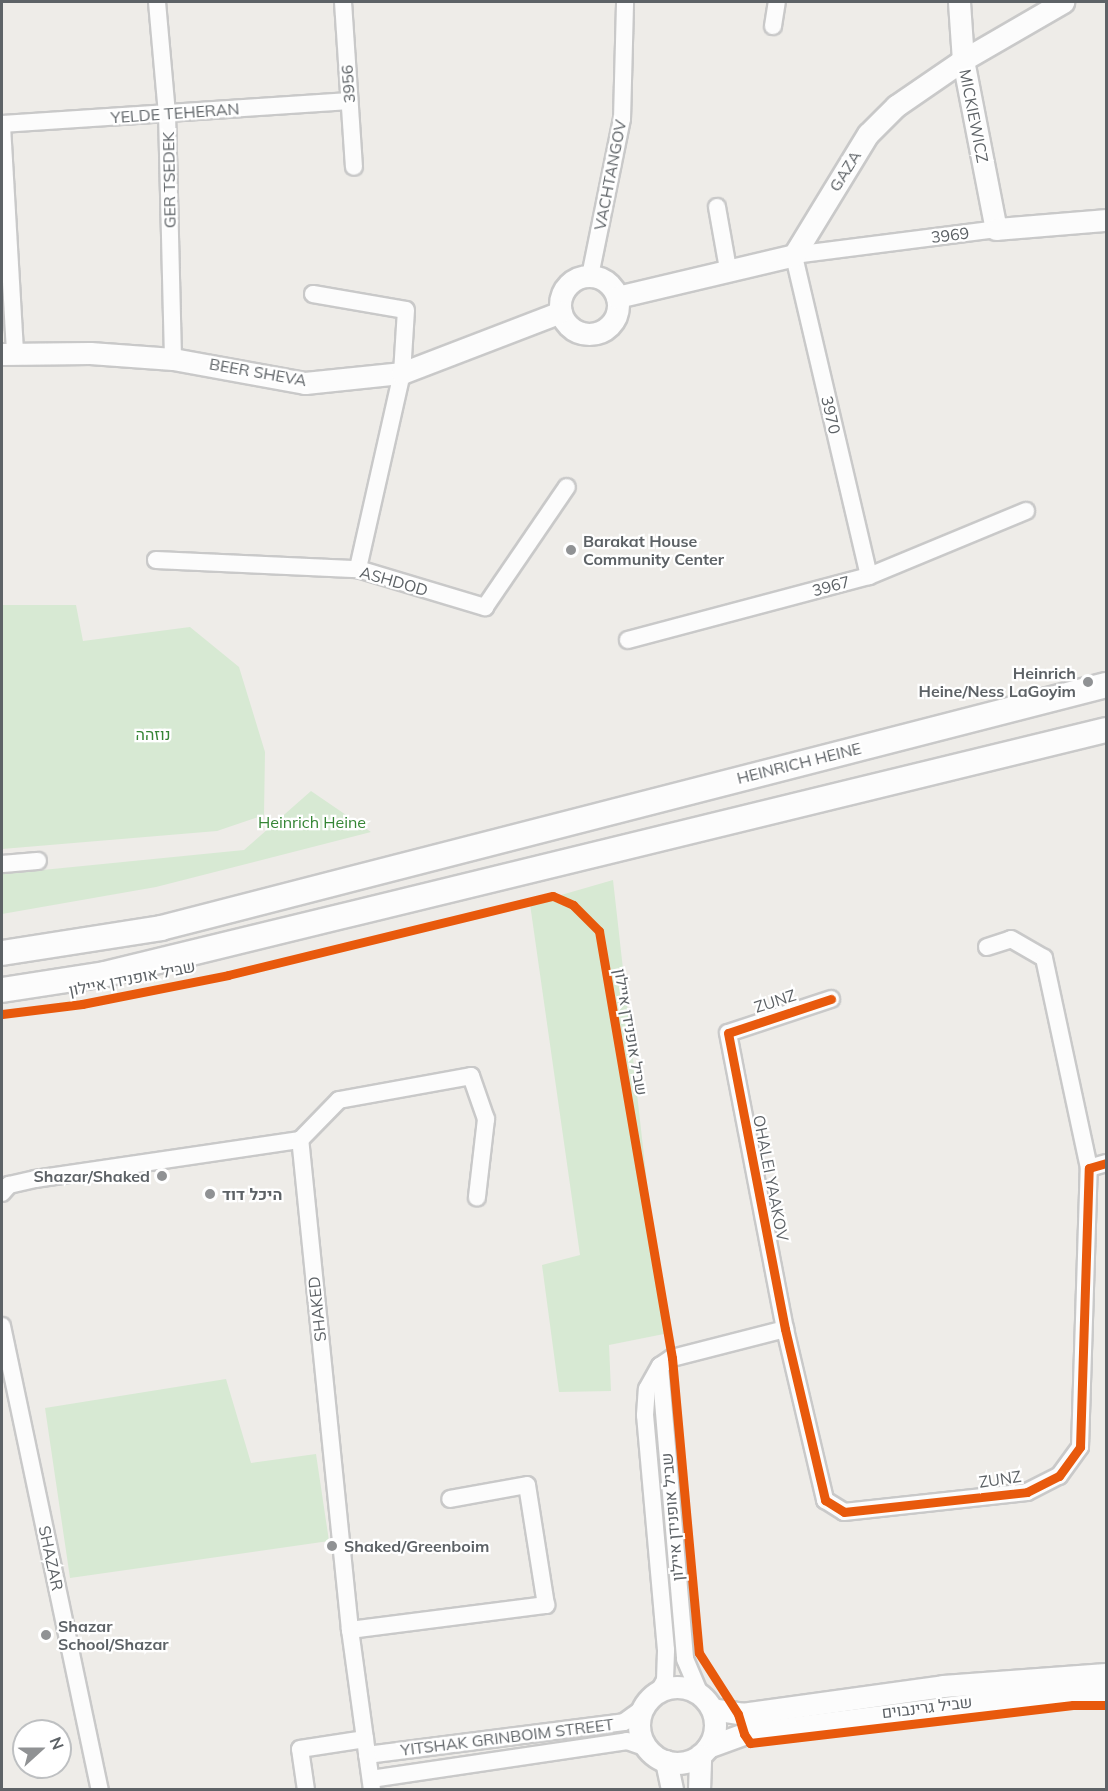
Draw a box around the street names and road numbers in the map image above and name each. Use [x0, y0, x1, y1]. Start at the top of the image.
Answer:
street label: 3956 [337, 64, 359, 104]
street label: MICKIEWICZ [956, 68, 992, 164]
street label: YELDE TEHERAN [110, 99, 240, 127]
street label: VACHTANGOV [590, 118, 630, 232]
street label: GER TSEDEK [159, 132, 179, 228]
street label: GAZA [825, 147, 865, 195]
street label: 3969 [930, 223, 970, 247]
street label: BEER SHEVA [208, 354, 308, 390]
street label: 3970 [817, 394, 845, 436]
street label: ASHDOD [358, 562, 430, 600]
street label: 3967 [810, 572, 852, 600]
street label: HEINRICH HEINE [735, 738, 863, 788]
street label: שביל אופנידן איילון [67, 956, 197, 1000]
street label: שביל אופנידן איילון [610, 967, 652, 1097]
street label: ZUNZ [752, 985, 798, 1017]
street label: OHALEI YAAKOV [749, 1113, 793, 1243]
street label: SHAKED [304, 1275, 330, 1343]
street label: שביל אופנידן איילון [657, 1452, 687, 1582]
street label: ZUNZ [978, 1467, 1022, 1491]
street label: SHAZAR [35, 1524, 67, 1592]
street label: שביל גרינבוים [881, 1692, 973, 1722]
street label: YITSHAK GRINBOIM STREET [399, 1714, 615, 1760]

